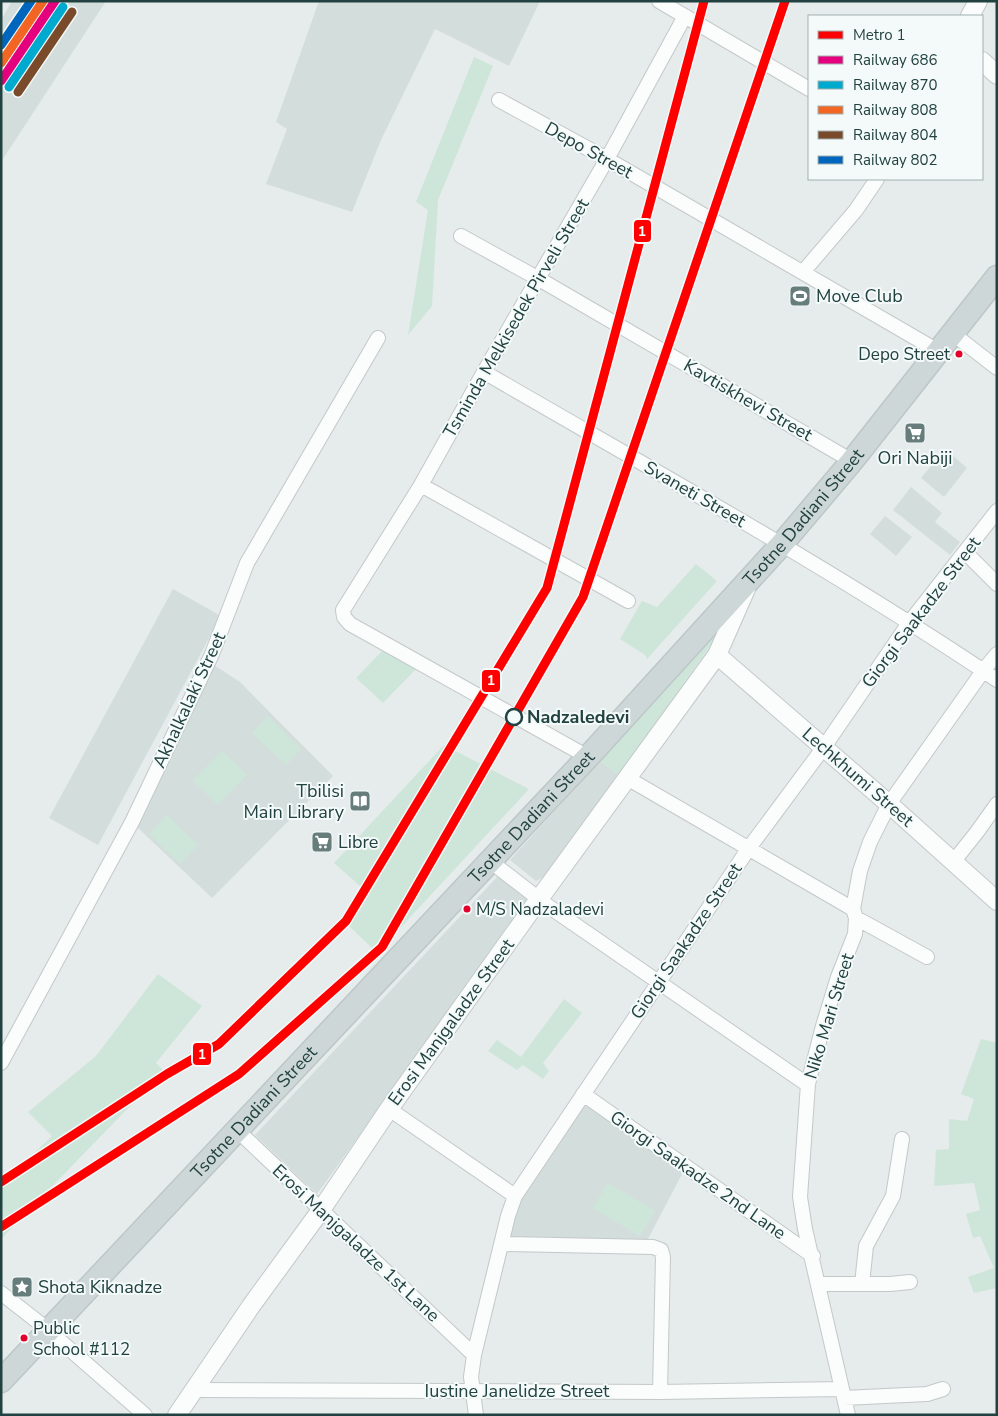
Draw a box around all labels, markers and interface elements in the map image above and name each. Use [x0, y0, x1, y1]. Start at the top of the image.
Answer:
legend [808, 15, 983, 180]
text: Metro 1 [853, 25, 906, 45]
text: Railway 686 [853, 50, 938, 70]
text: Railway 870 [853, 75, 938, 95]
text: Railway 808 [853, 100, 938, 120]
street label: Depo Street [541, 116, 638, 184]
text: Railway 804 [853, 125, 938, 145]
text: Railway 802 [853, 150, 938, 170]
street label: Tsminda Melkisedek Pirveli Street [437, 193, 595, 442]
line badge: 1 [633, 219, 652, 243]
text: 1 [638, 222, 646, 241]
sports icon: Move Club [788, 284, 812, 308]
place label: Move Club [816, 284, 903, 308]
place label: Depo Street [858, 343, 951, 366]
marker: Depo Street [954, 349, 964, 359]
street label: Kavtiskhevi Street [679, 353, 817, 447]
supermarket icon: Ori Nabiji [903, 421, 927, 445]
street label: Tsotne Dadiani Street [737, 443, 870, 591]
place label: Ori Nabiji [877, 446, 953, 470]
street label: Svaneti Street [640, 455, 751, 533]
street label: Giorgi Saakadze Street [856, 531, 986, 692]
street label: Akhalkalaki Street [147, 627, 231, 772]
line badge: 1 [481, 669, 501, 693]
text: 1 [487, 671, 495, 690]
place label: Nadzaledevi [527, 705, 629, 729]
marker: Nadzaledevi [505, 708, 523, 726]
street label: Lechkhumi Street [797, 722, 919, 833]
street label: Tsotne Dadiani Street [463, 745, 600, 889]
place label: Tbilisi Main Library [243, 779, 345, 824]
library icon: Tbilisi Main Library [348, 789, 372, 813]
supermarket icon: Libre [310, 830, 334, 854]
place label: Libre [338, 830, 378, 854]
street label: Giorgi Saakadze Street [625, 858, 748, 1024]
place label: M/S Nadzaladevi [476, 898, 604, 921]
marker: M/S Nadzaladevi [462, 904, 472, 914]
street label: Erosi Manjgaladze Street [382, 933, 520, 1110]
street label: Niko Mari Street [798, 950, 860, 1082]
street label: Tsotne Dadiani Street [185, 1040, 323, 1184]
line badge: 1 [192, 1042, 212, 1066]
text: 1 [198, 1045, 206, 1064]
street label: Giorgi Saakadze 2nd Lane [605, 1105, 791, 1245]
street label: Erosi Manjgaladze 1st Lane [267, 1159, 445, 1327]
place icon: Shota Kiknadze [10, 1275, 34, 1299]
place label: Shota Kiknadze [38, 1275, 162, 1299]
place label: Public School #112 [33, 1317, 130, 1361]
marker: Public School #112 [19, 1333, 29, 1343]
street label: Iustine Janelidze Street [425, 1379, 610, 1403]

